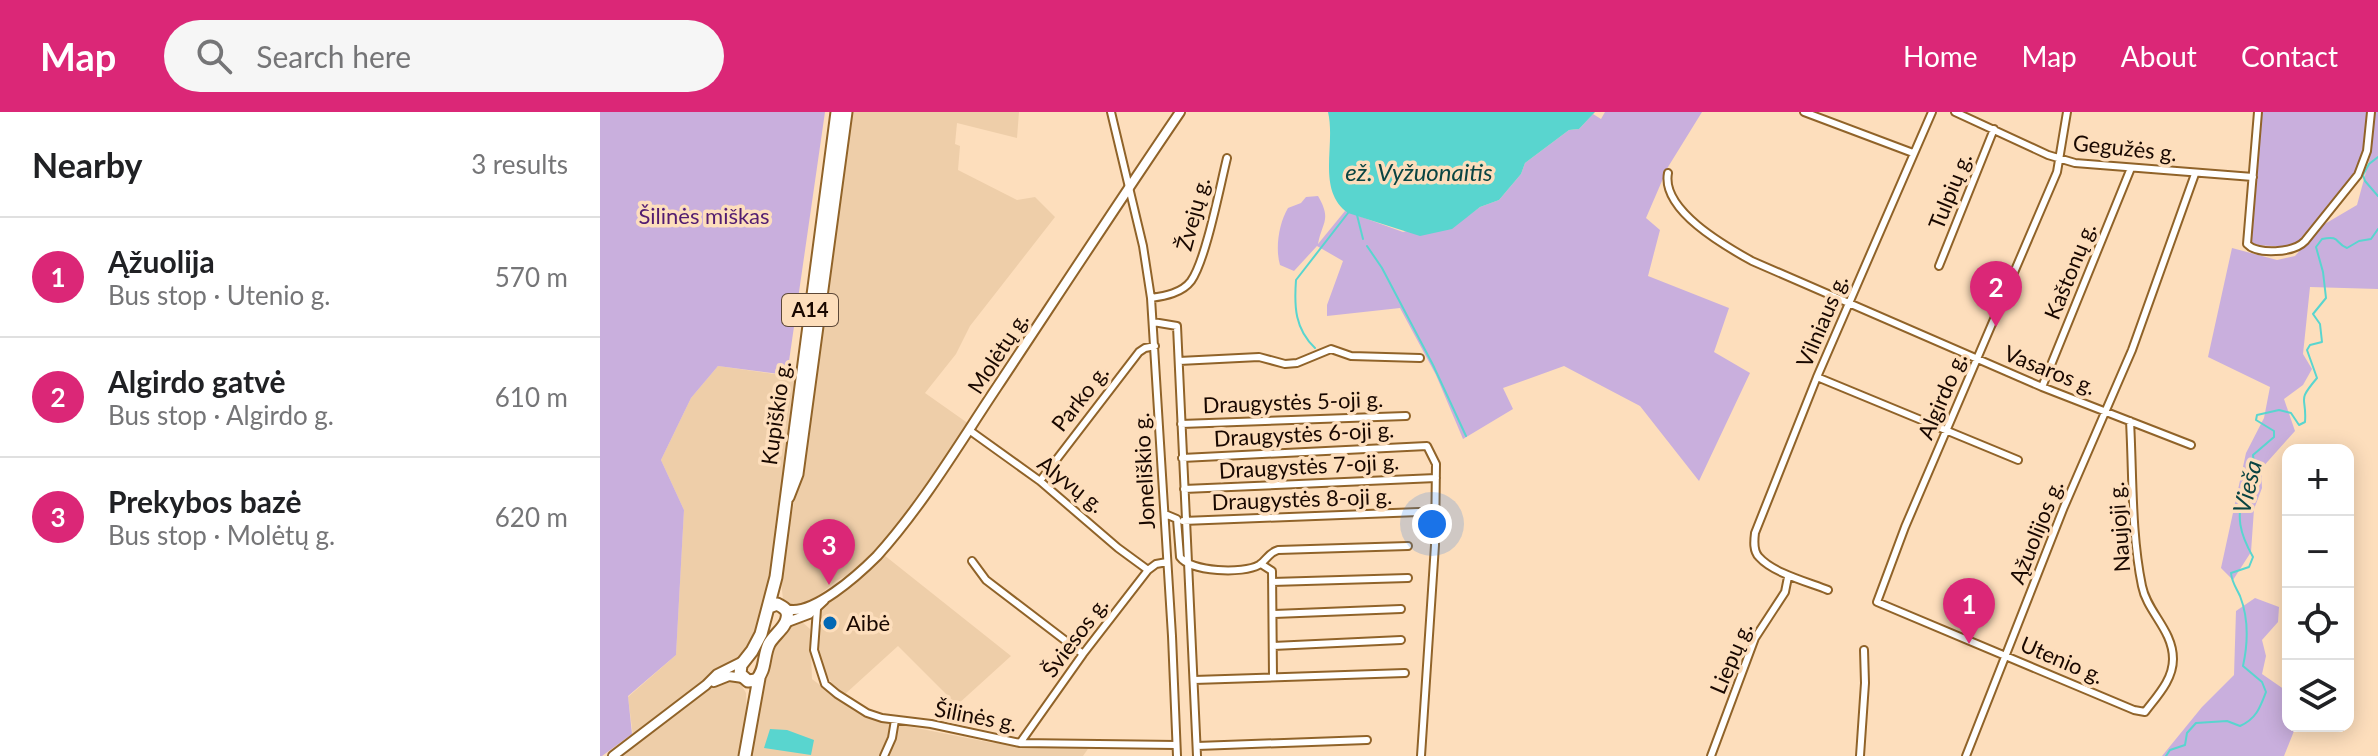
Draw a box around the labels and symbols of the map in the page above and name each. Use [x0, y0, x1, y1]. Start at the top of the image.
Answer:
street label: Gegužės g. [2072, 129, 2178, 166]
street label: Tulpių g. [1922, 149, 1977, 233]
water label: ež. Vyžuonaitis [1345, 157, 1493, 186]
street label: Žvejų g. [1170, 174, 1215, 254]
park label: Šilinės miškas [638, 202, 770, 229]
street label: Kaštonų g. [2038, 218, 2101, 323]
pin: 2 [1970, 261, 2022, 327]
street label: Vilniaus g. [1790, 270, 1853, 371]
road number: A14 [782, 294, 838, 326]
street label: Molėtų g. [961, 307, 1034, 399]
street label: Vasaros g. [2000, 339, 2100, 400]
street label: Algirdo g. [1911, 348, 1972, 443]
street label: Kupiškio g. [755, 359, 796, 467]
street label: Parko g. [1045, 359, 1114, 436]
street label: Draugystės 5-oji g. [1202, 385, 1384, 418]
street label: Joneliškio g. [1127, 412, 1160, 530]
street label: Draugystės 6-oji g. [1213, 415, 1395, 452]
street label: Draugystės 7-oji g. [1218, 447, 1400, 484]
street label: Alyvų g. [1033, 449, 1110, 518]
water label: Vieša [2226, 457, 2267, 516]
street label: Ąžuolijos g. [2002, 476, 2069, 588]
street label: Naujoji g. [2102, 481, 2135, 573]
street label: Draugystės 8-oji g. [1211, 482, 1393, 515]
your location [1412, 504, 1452, 544]
pin: 3 [803, 519, 855, 585]
pin: 1 [1943, 578, 1995, 644]
street label: Šviesos g. [1036, 591, 1113, 682]
place label: Aibė [846, 609, 890, 636]
marker: Aibė [821, 614, 839, 632]
street label: Liepų g. [1703, 618, 1758, 698]
street label: Utenio g. [2017, 630, 2108, 689]
street label: Šilinės g. [933, 694, 1020, 737]

